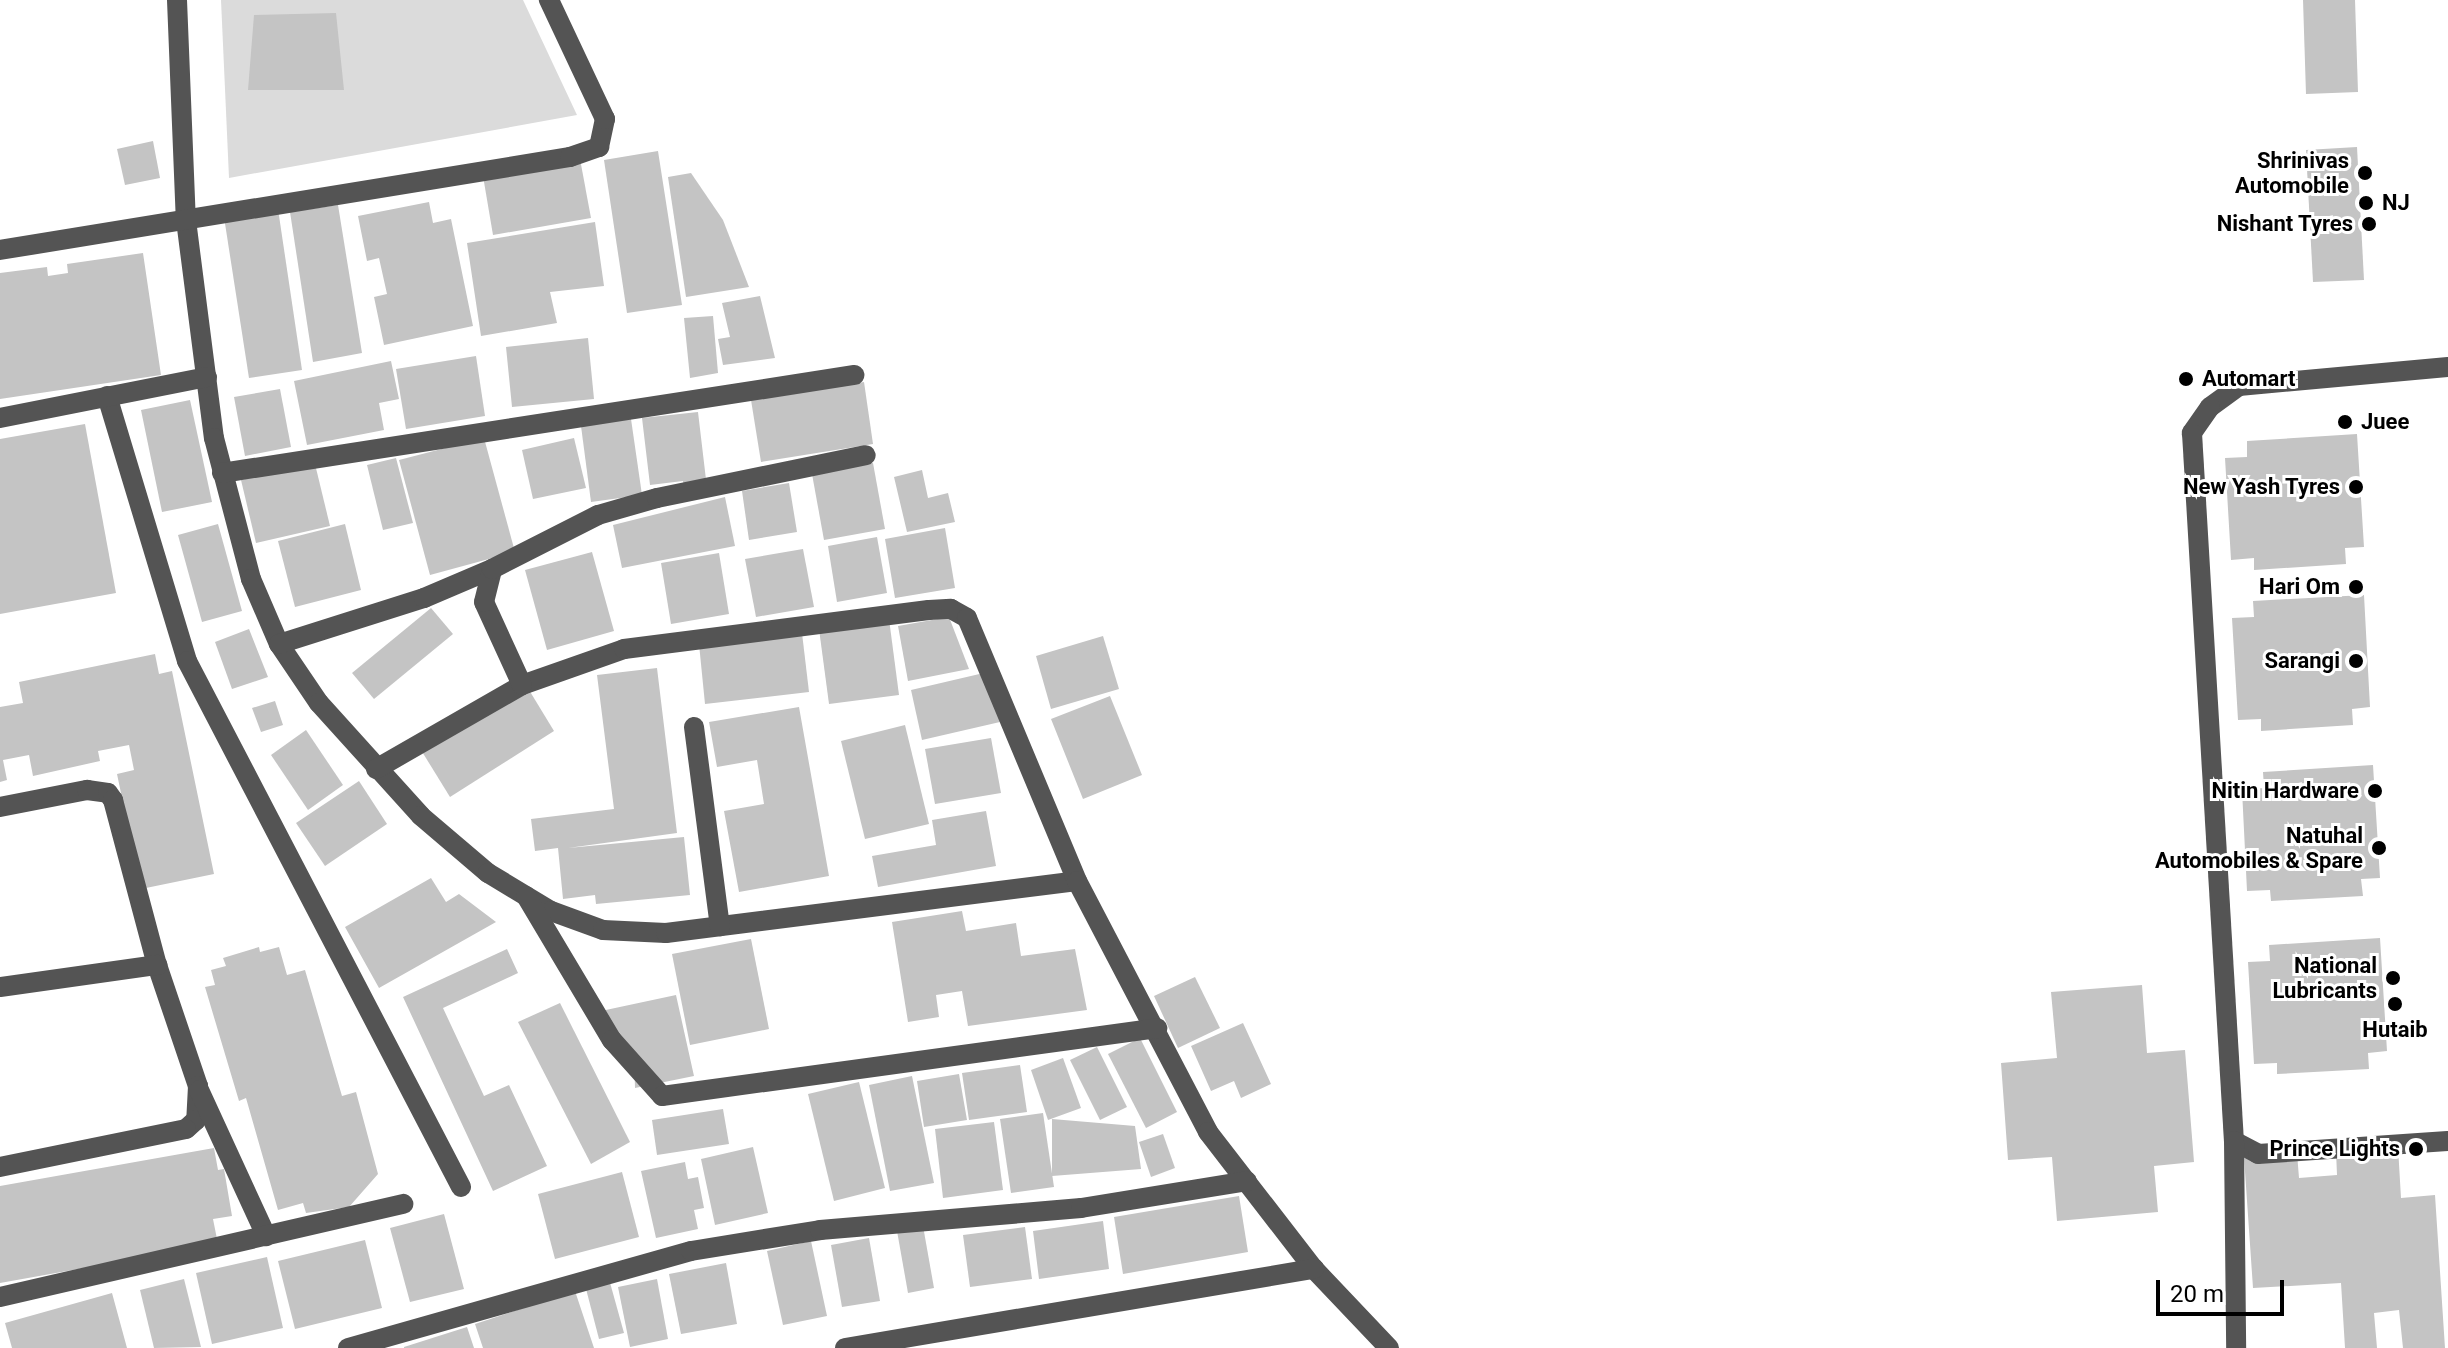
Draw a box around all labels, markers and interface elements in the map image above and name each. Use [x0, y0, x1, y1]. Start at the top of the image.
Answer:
place label: Shrinivas Automobile [2235, 147, 2349, 198]
marker: Shrinivas Automobile [2356, 164, 2374, 182]
place label: NJ [2382, 190, 2410, 216]
marker: NJ [2357, 194, 2375, 212]
place label: Nishant Tyres [2216, 211, 2353, 237]
marker: Nishant Tyres [2360, 215, 2378, 233]
place label: Automart [2202, 366, 2295, 392]
marker: Automart [2177, 370, 2195, 388]
place label: Juee [2361, 409, 2409, 435]
marker: Juee [2336, 413, 2354, 431]
place label: New Yash Tyres [2182, 474, 2340, 500]
marker: New Yash Tyres [2347, 478, 2365, 496]
place label: Hari Om [2259, 574, 2340, 600]
marker: Hari Om [2347, 578, 2365, 596]
place label: Sarangi [2264, 648, 2340, 674]
marker: Sarangi [2347, 652, 2365, 670]
place label: Nitin Hardware [2211, 778, 2359, 804]
marker: Nitin Hardware [2366, 782, 2384, 800]
place label: Natuhal Automobiles & Spare [2155, 822, 2363, 874]
marker: Natuhal Automobiles & Spare [2370, 839, 2388, 857]
place label: National Lubricants [2272, 952, 2377, 1004]
marker: National Lubricants [2384, 969, 2402, 987]
marker: Hutaib [2386, 995, 2404, 1013]
place label: Hutaib [2362, 1017, 2428, 1043]
place label: Prince Lights [2269, 1136, 2400, 1162]
marker: Prince Lights [2407, 1140, 2425, 1158]
scale bar [2160, 1264, 2288, 1314]
text: 20 m [2170, 1280, 2224, 1308]

